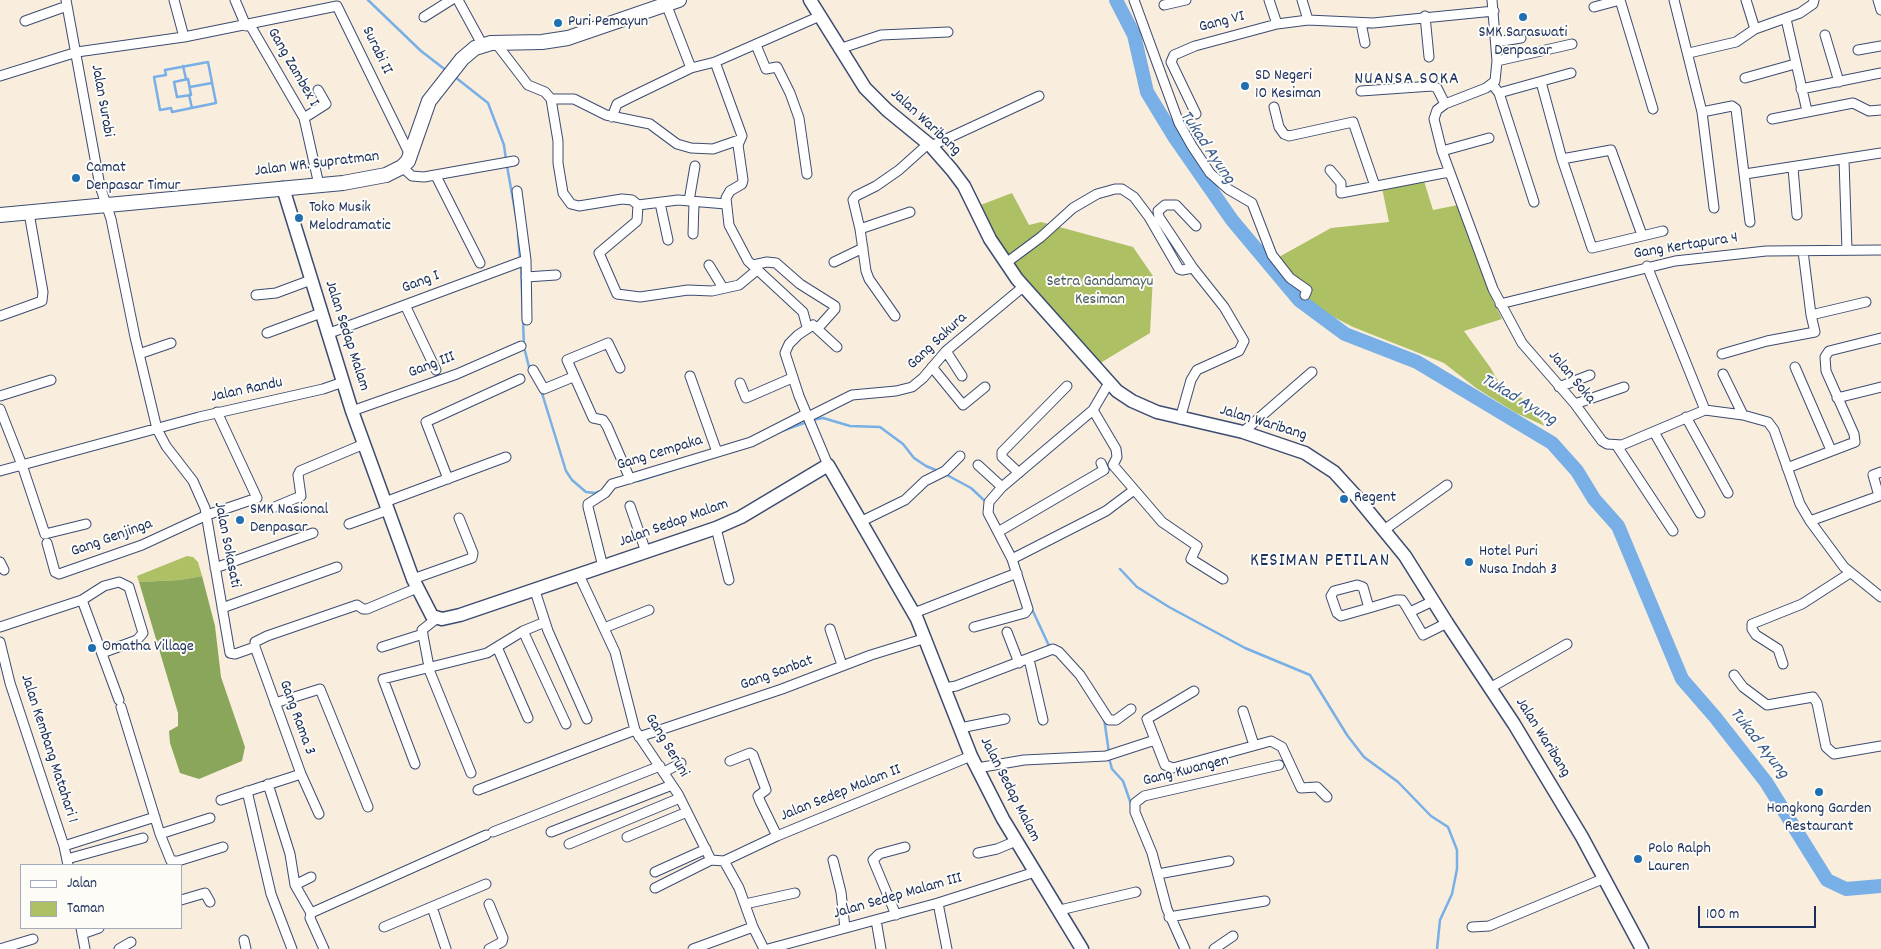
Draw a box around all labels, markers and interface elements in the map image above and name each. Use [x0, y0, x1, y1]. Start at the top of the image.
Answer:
street label: Gang VI [1197, 8, 1247, 38]
marker: SMK Saraswati Denpasar [1517, 11, 1529, 23]
place label: Puri Pemayun [568, 13, 648, 33]
marker: Puri Pemayun [552, 17, 564, 29]
street label: Surabi II [356, 24, 396, 78]
place label: SMK Saraswati Denpasar [1479, 24, 1567, 62]
street label: Gang Zambex I [262, 25, 322, 111]
street label: Jalan Surabi [85, 63, 117, 139]
place label: SD Negeri 10 Kesiman [1255, 67, 1321, 105]
district label: NUANSA SOKA [1353, 70, 1461, 92]
marker: SD Negeri 10 Kesiman [1239, 80, 1251, 92]
street label: Jalan Waribang [886, 85, 964, 161]
water label: Tukad Ayung [1173, 107, 1239, 189]
street label: Jalan WR. Supratman [254, 148, 380, 182]
place label: Camat Denpasar Timur [86, 159, 181, 197]
marker: Camat Denpasar Timur [70, 172, 82, 184]
place label: Toko Musik Melodramatic [309, 199, 391, 237]
marker: Toko Musik Melodramatic [293, 212, 305, 224]
street label: Gang Kertapura 4 [1632, 229, 1740, 265]
street label: Gang I [400, 267, 442, 299]
park label: Setra Gandamayu Kesiman [1047, 273, 1153, 311]
street label: Jalan Sedap Malam [319, 278, 373, 394]
street label: Gang Sakura [904, 309, 972, 375]
street label: Jalan Soka [1543, 347, 1599, 409]
street label: Gang III [406, 348, 458, 384]
water label: Tukad Ayung [1476, 370, 1560, 432]
street label: Jalan Randu [209, 374, 285, 408]
street label: Jalan Waribang [1217, 402, 1309, 446]
street label: Gang Cempaka [615, 432, 705, 476]
place label: Regent [1354, 489, 1396, 509]
marker: Regent [1338, 493, 1350, 505]
street label: Jalan Sedap Malam [617, 495, 731, 553]
street label: Jalan Sokasati [208, 500, 244, 590]
place label: SMK Nasional Denpasar [250, 501, 328, 539]
marker: SMK Nasional Denpasar [234, 514, 246, 526]
street label: Gang Genjinga [69, 515, 155, 563]
place label: Hotel Puri Nusa Indah 3 [1479, 543, 1557, 581]
district label: KESIMAN PETILAN [1248, 551, 1392, 573]
marker: Hotel Puri Nusa Indah 3 [1463, 556, 1475, 568]
place label: Omatha Village [102, 638, 194, 658]
marker: Omatha Village [86, 642, 98, 654]
street label: Gang Sanbat [738, 652, 816, 696]
street label: Jalan Kembang Matahari 1 [15, 672, 81, 826]
street label: Gang Rama 3 [274, 678, 318, 758]
street label: Jalan Waribang [1510, 695, 1574, 781]
water label: Tukad Ayung [1724, 704, 1792, 784]
street label: Gang Seruni [640, 711, 692, 781]
street label: Jalan Sedap Malam [974, 734, 1044, 846]
street label: Gang Kwangen [1141, 752, 1231, 792]
street label: Jalan Sedep Malam II [778, 761, 904, 827]
marker: Hongkong Garden Restaurant [1813, 786, 1825, 798]
place label: Hongkong Garden Restaurant [1767, 800, 1871, 838]
place label: Polo Ralph Lauren [1648, 840, 1711, 878]
marker: Polo Ralph Lauren [1632, 853, 1644, 865]
legend [20, 864, 182, 929]
street label: Jalan Sedep Malam III [831, 869, 965, 925]
text: Jalan [67, 873, 97, 895]
scale bar [1701, 896, 1818, 928]
text: Taman [67, 898, 104, 920]
text: 100 m [1706, 904, 1739, 926]

